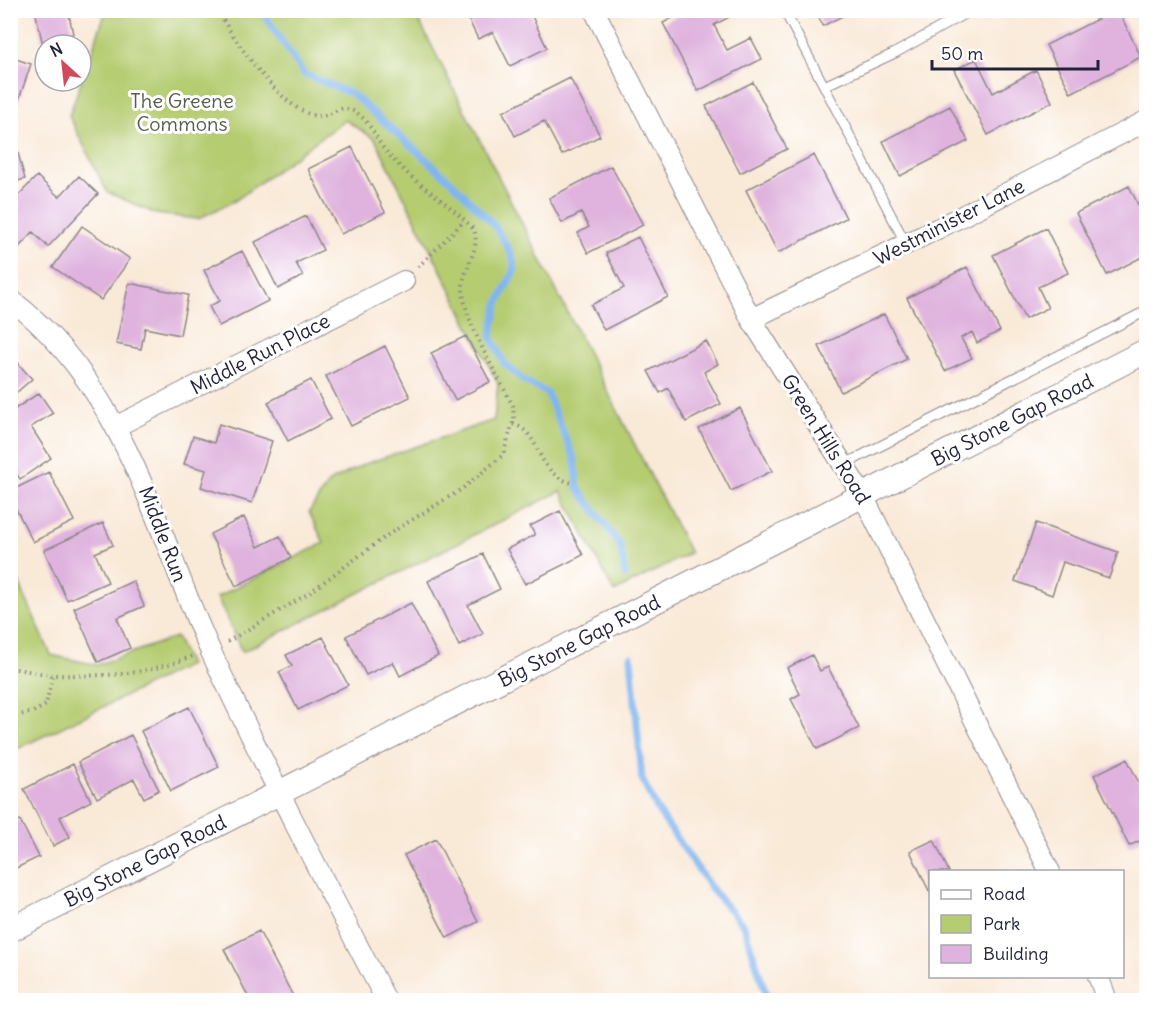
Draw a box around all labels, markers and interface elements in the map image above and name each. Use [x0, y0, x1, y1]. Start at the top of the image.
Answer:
north arrow [33, 33, 93, 93]
scale bar [932, 33, 1098, 71]
text: N [47, 38, 66, 61]
text: 50 m [941, 42, 983, 65]
park label: The Greene Commons [130, 88, 234, 136]
street label: Westminister Lane [869, 173, 1028, 270]
street label: Middle Run Place [186, 308, 334, 399]
street label: Big Stone Gap Road [927, 368, 1097, 471]
street label: Green Hills Road [776, 369, 876, 509]
street label: Middle Run [134, 483, 193, 585]
street label: Big Stone Gap Road [494, 589, 664, 692]
street label: Big Stone Gap Road [60, 809, 230, 912]
legend [929, 870, 1124, 978]
text: Road [983, 882, 1026, 905]
text: Park [983, 912, 1020, 935]
text: Building [983, 942, 1048, 965]

